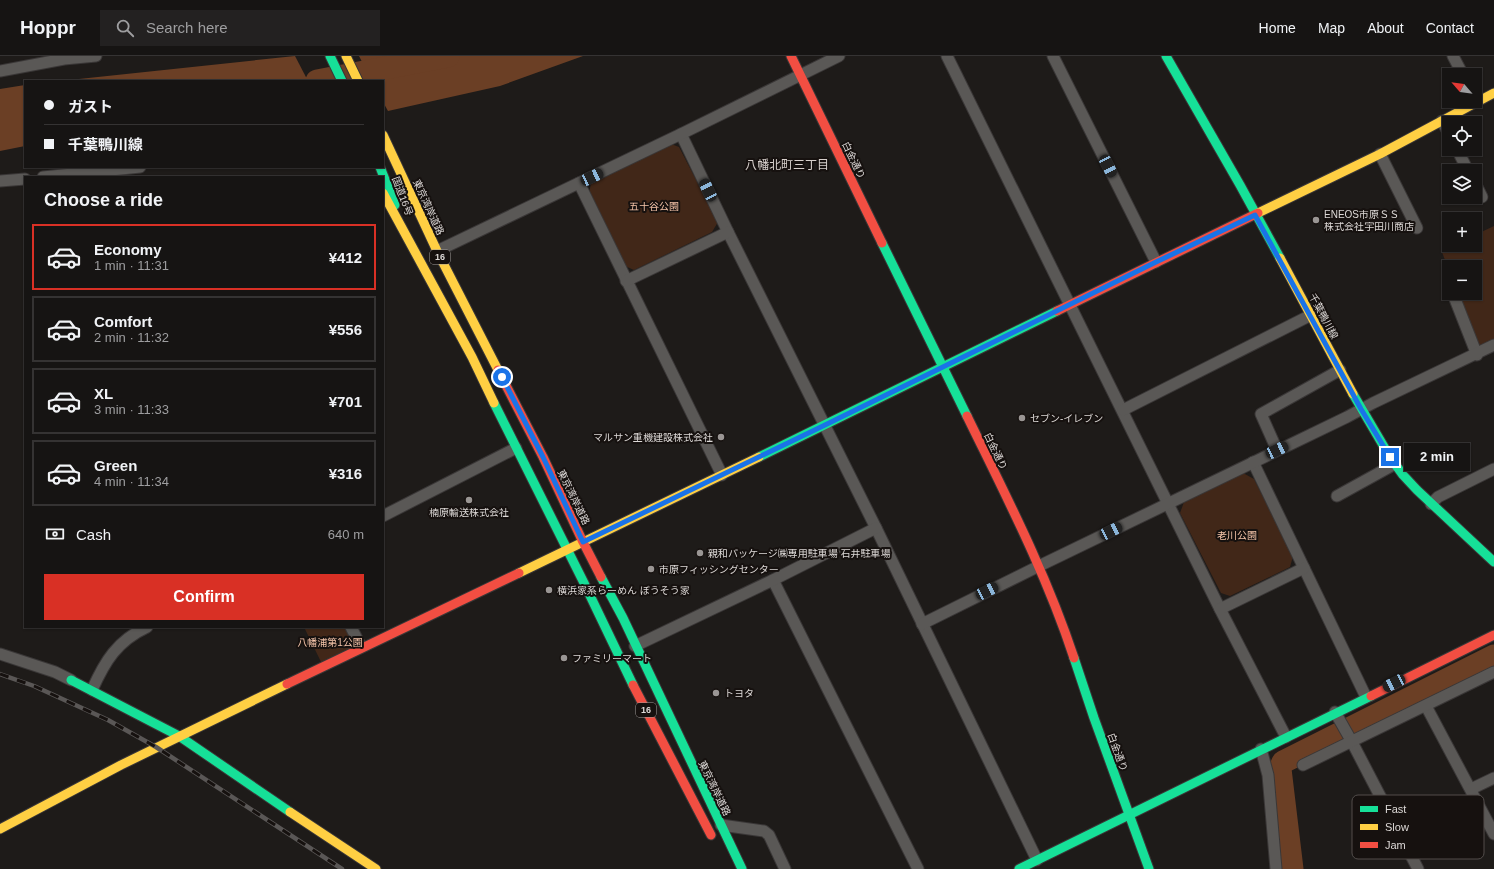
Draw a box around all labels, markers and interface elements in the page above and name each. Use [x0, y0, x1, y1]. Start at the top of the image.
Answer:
search box [100, 10, 380, 46]
text: Hoppr [20, 17, 76, 38]
icon: search [114, 17, 136, 39]
text: Search here [146, 19, 228, 36]
text: Home [1259, 20, 1296, 36]
text: Map [1318, 20, 1345, 36]
text: About [1367, 20, 1404, 36]
text: Contact [1426, 20, 1474, 36]
north arrow [1442, 68, 1482, 108]
map controls [1442, 68, 1482, 300]
text: ガスト [68, 98, 113, 115]
button: locate [1442, 116, 1482, 156]
text: 千葉鴨川線 [68, 136, 143, 153]
street label: 白金通り [840, 140, 867, 181]
car [1097, 153, 1119, 179]
district label: 八幡北町三丁目 [745, 158, 829, 172]
button: layers [1442, 164, 1482, 204]
car [579, 166, 605, 188]
street label: 国道16号 [390, 175, 415, 217]
car [697, 177, 719, 203]
street label: 東京湾岸道路 [411, 178, 446, 237]
text: Choose a ride [44, 190, 163, 210]
park label: 五十谷公園 [629, 201, 679, 212]
place label: ENEOS市原ＳＳ 株式会社宇田川商店 [1324, 209, 1414, 232]
button: + [1442, 212, 1482, 252]
marker: ENEOS市原ＳＳ 株式会社宇田川商店 [1311, 215, 1321, 225]
icon: car [46, 239, 82, 275]
text: Economy [94, 241, 162, 258]
text: ¥412 [329, 249, 362, 266]
road number: 16 [430, 250, 450, 264]
text: 1 min · 11:31 [94, 258, 169, 273]
button: − [1442, 260, 1482, 300]
street label: 千葉鴨川線 [1307, 292, 1340, 341]
icon: car [46, 311, 82, 347]
text: Comfort [94, 313, 152, 330]
text: ¥556 [329, 321, 362, 338]
text: 2 min · 11:32 [94, 330, 169, 345]
route start [493, 368, 511, 386]
icon: car [46, 383, 82, 419]
text: XL [94, 385, 113, 402]
text: ¥701 [329, 393, 362, 410]
text: 3 min · 11:33 [94, 402, 169, 417]
marker: セブン-イレブン [1017, 413, 1027, 423]
place label: セブン-イレブン [1030, 413, 1103, 424]
street label: 白金通り [982, 431, 1009, 472]
place label: マルサン重機建設株式会社 [593, 432, 713, 443]
marker: マルサン重機建設株式会社 [716, 432, 726, 442]
car [1264, 439, 1290, 461]
callout: 2 min [1404, 443, 1470, 471]
route end [1381, 448, 1399, 466]
text: 2 min [1420, 449, 1454, 464]
icon: car [46, 455, 82, 491]
text: Green [94, 457, 137, 474]
text: ¥316 [329, 465, 362, 482]
street label: 東京湾岸道路 [555, 468, 592, 527]
text: 4 min · 11:34 [94, 474, 169, 489]
marker: 楠原輸送株式会社 [464, 495, 474, 505]
place label: 楠原輸送株式会社 [429, 507, 509, 518]
car [1098, 520, 1124, 542]
icon: cash [44, 523, 66, 545]
text: Cash [76, 526, 111, 543]
text: 640 m [328, 527, 364, 542]
park label: 老川公園 [1217, 530, 1257, 541]
marker: 親和パッケージ㈱専用駐車場 石井駐車場 [695, 548, 705, 558]
place label: 親和パッケージ㈱専用駐車場 石井駐車場 [708, 548, 891, 559]
marker: 市原フィッシングセンター [646, 564, 656, 574]
place label: 市原フィッシングセンター [659, 564, 779, 575]
button: Confirm [44, 574, 364, 620]
car [974, 580, 1000, 602]
marker: 横浜家系らーめん ぼうそう家 [544, 585, 554, 595]
place label: 横浜家系らーめん ぼうそう家 [557, 585, 690, 596]
park label: 八幡浦第1公園 [297, 637, 363, 648]
marker: ファミリーマート [559, 653, 569, 663]
place label: ファミリーマート [572, 653, 652, 664]
car [1381, 672, 1407, 694]
marker: トヨタ [711, 688, 721, 698]
place label: トヨタ [724, 688, 754, 699]
road number: 16 [636, 703, 656, 717]
street label: 白金通り [1106, 731, 1130, 773]
street label: 東京湾岸道路 [696, 759, 733, 818]
legend [1352, 795, 1484, 859]
text: Fast [1385, 803, 1406, 815]
text: Slow [1385, 821, 1409, 833]
text: Jam [1385, 839, 1406, 851]

